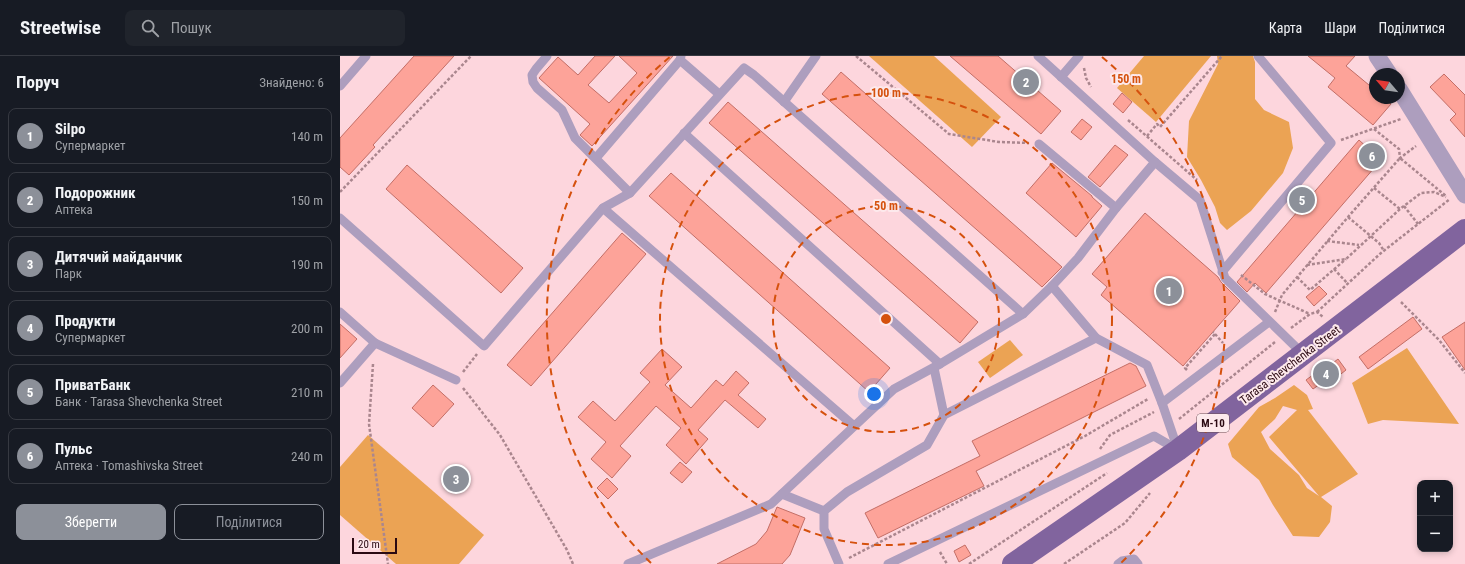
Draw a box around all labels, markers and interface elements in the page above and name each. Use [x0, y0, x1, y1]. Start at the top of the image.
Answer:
search box [125, 10, 405, 46]
text: Streetwise [20, 16, 101, 39]
icon: search [139, 17, 161, 39]
text: Пошук [171, 19, 212, 37]
text: Карта [1269, 20, 1302, 36]
text: Шари [1324, 20, 1356, 36]
text: Поділитися [1378, 20, 1445, 36]
pin: 2 [1013, 67, 1039, 97]
north arrow [1369, 68, 1405, 104]
text: Поруч [16, 72, 59, 92]
text: 150 m [1111, 72, 1141, 86]
text: Знайдено: 6 [259, 75, 324, 90]
text: 100 m [871, 86, 901, 100]
text: Silpo [55, 120, 86, 138]
text: 1 [27, 129, 33, 144]
text: 140 m [291, 129, 323, 144]
text: Супермаркет [55, 138, 126, 153]
pin: 6 [1359, 141, 1385, 171]
text: Подорожник [55, 184, 136, 202]
pin: 5 [1289, 185, 1315, 215]
text: 2 [27, 193, 33, 208]
text: 150 m [291, 193, 323, 208]
text: 50 m [874, 199, 898, 213]
text: Аптека [55, 202, 93, 217]
text: Дитячий майданчик [55, 248, 182, 266]
text: 3 [27, 257, 33, 272]
text: 190 m [291, 257, 323, 272]
text: Парк [55, 266, 82, 281]
pin: 1 [1156, 276, 1182, 306]
text: Продукти [55, 312, 116, 330]
centre of rings [879, 312, 893, 326]
text: 4 [27, 321, 33, 336]
text: 200 m [291, 321, 323, 336]
street label: Tarasa Shevchenka Street [1237, 322, 1343, 407]
text: Супермаркет [55, 330, 126, 345]
pin: 4 [1313, 359, 1339, 389]
text: ПриватБанк [55, 376, 131, 394]
your location [864, 384, 884, 404]
text: 5 [27, 385, 33, 400]
text: 210 m [291, 385, 323, 400]
text: Банк · Tarasa Shevchenka Street [55, 394, 222, 409]
road number: М-10 [1197, 414, 1229, 432]
text: Пульс [55, 440, 92, 458]
text: 6 [27, 449, 33, 464]
text: 240 m [291, 449, 323, 464]
text: Аптека · Tomashivska Street [55, 458, 203, 473]
pin: 3 [443, 464, 469, 494]
map controls [1417, 480, 1453, 552]
button: + [1417, 480, 1453, 516]
button: Зберегти [16, 504, 166, 540]
button: Поділитися [174, 504, 324, 540]
button: − [1417, 516, 1453, 552]
scale bar [352, 536, 397, 555]
text: 20 m [358, 538, 380, 551]

